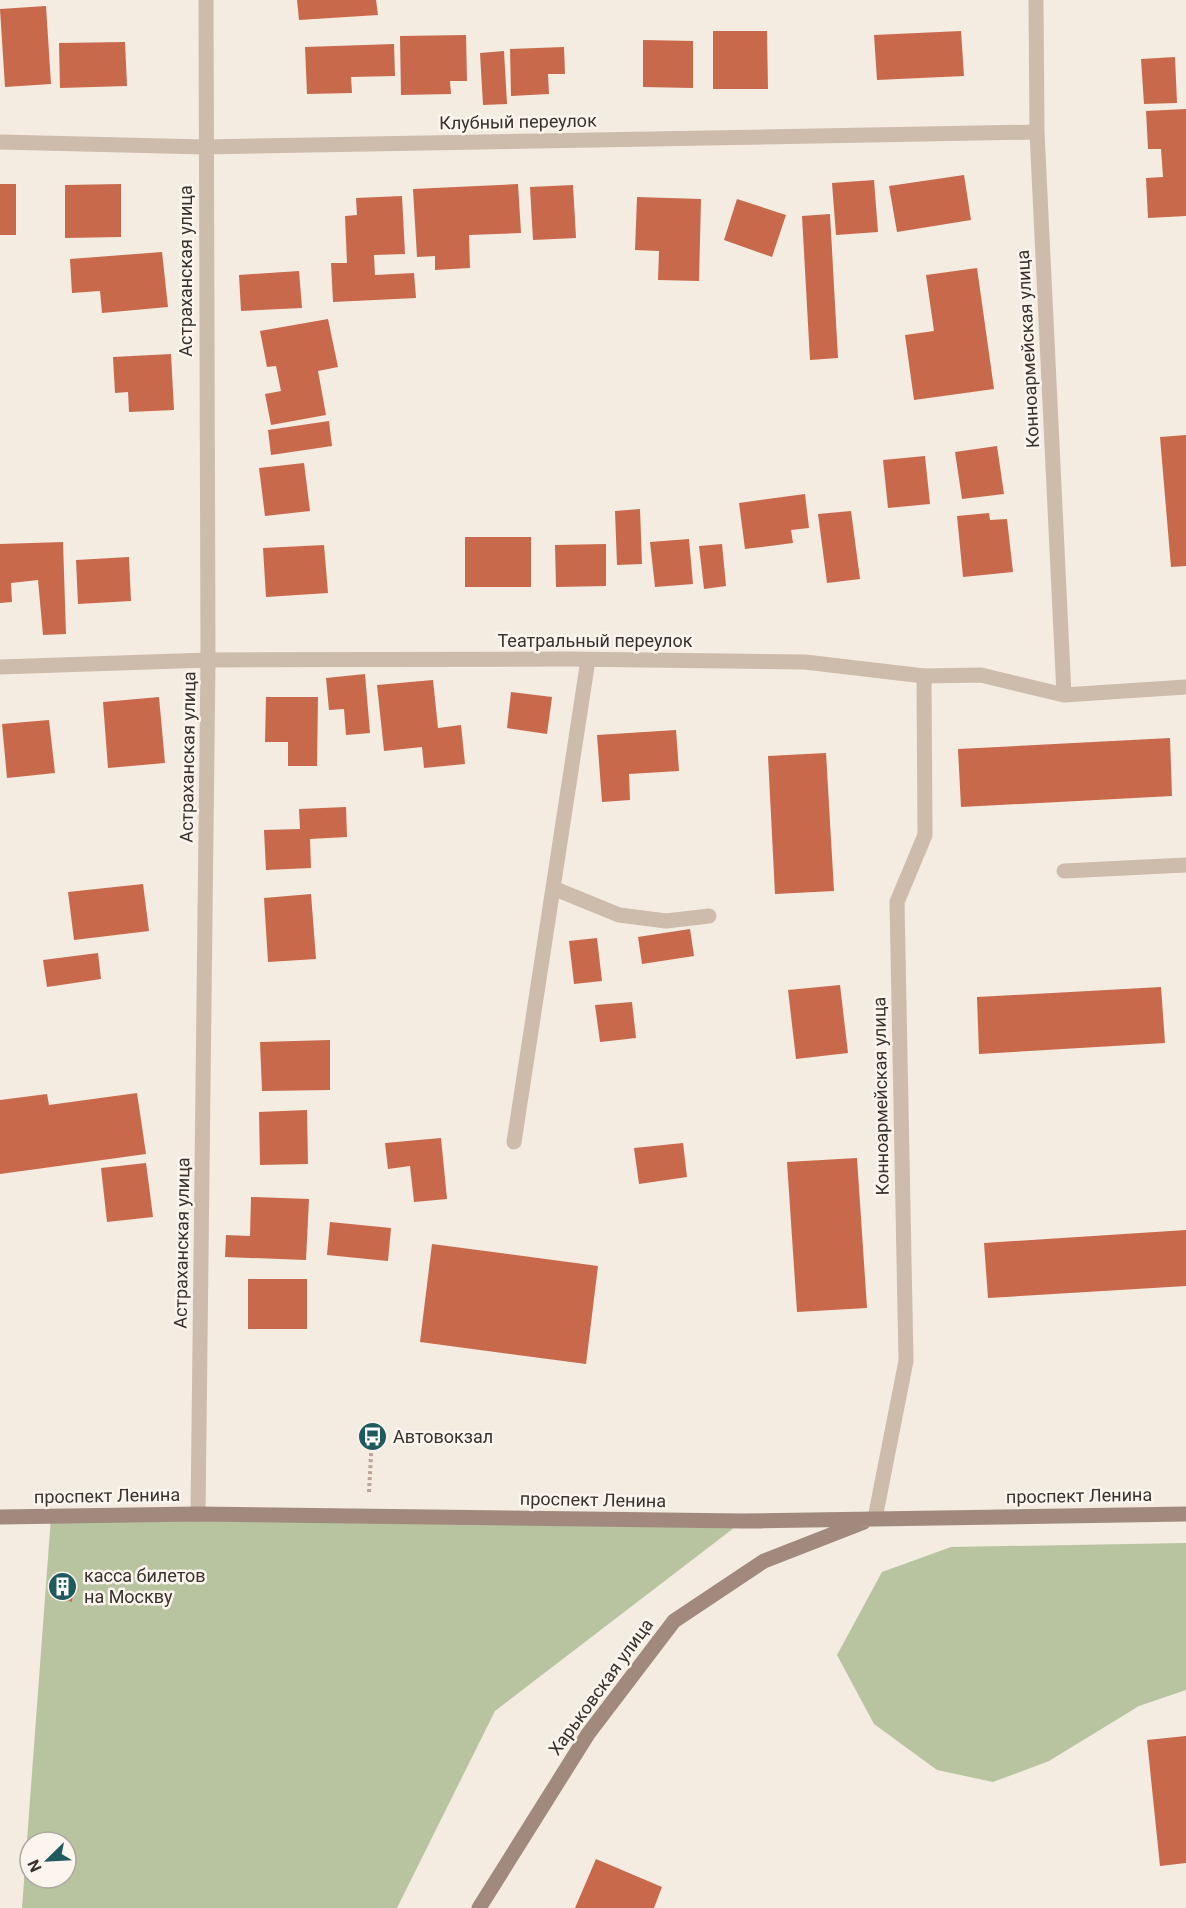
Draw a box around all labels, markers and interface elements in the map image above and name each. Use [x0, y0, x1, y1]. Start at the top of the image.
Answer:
street label: Клубный переулок [439, 110, 597, 133]
street label: Астраханская улица [175, 185, 196, 357]
street label: Конноармейская улица [1012, 249, 1043, 449]
street label: Театральный переулок [497, 630, 693, 651]
street label: Астраханская улица [176, 671, 199, 843]
street label: Конноармейская улица [868, 997, 893, 1195]
street label: Астраханская улица [170, 1157, 193, 1329]
bus stop icon: Автовокзал [356, 1421, 388, 1453]
place label: Автовокзал [393, 1426, 493, 1447]
street label: проспект Ленина [34, 1484, 180, 1507]
street label: проспект Ленина [1006, 1484, 1152, 1507]
street label: проспект Ленина [520, 1488, 666, 1511]
place label: касса билетов на Москву [84, 1565, 206, 1607]
building icon: касса билетов на Москву [47, 1570, 79, 1602]
street label: Харьковская улица [544, 1614, 657, 1759]
north arrow [18, 1830, 78, 1890]
text: N [24, 1857, 46, 1875]

